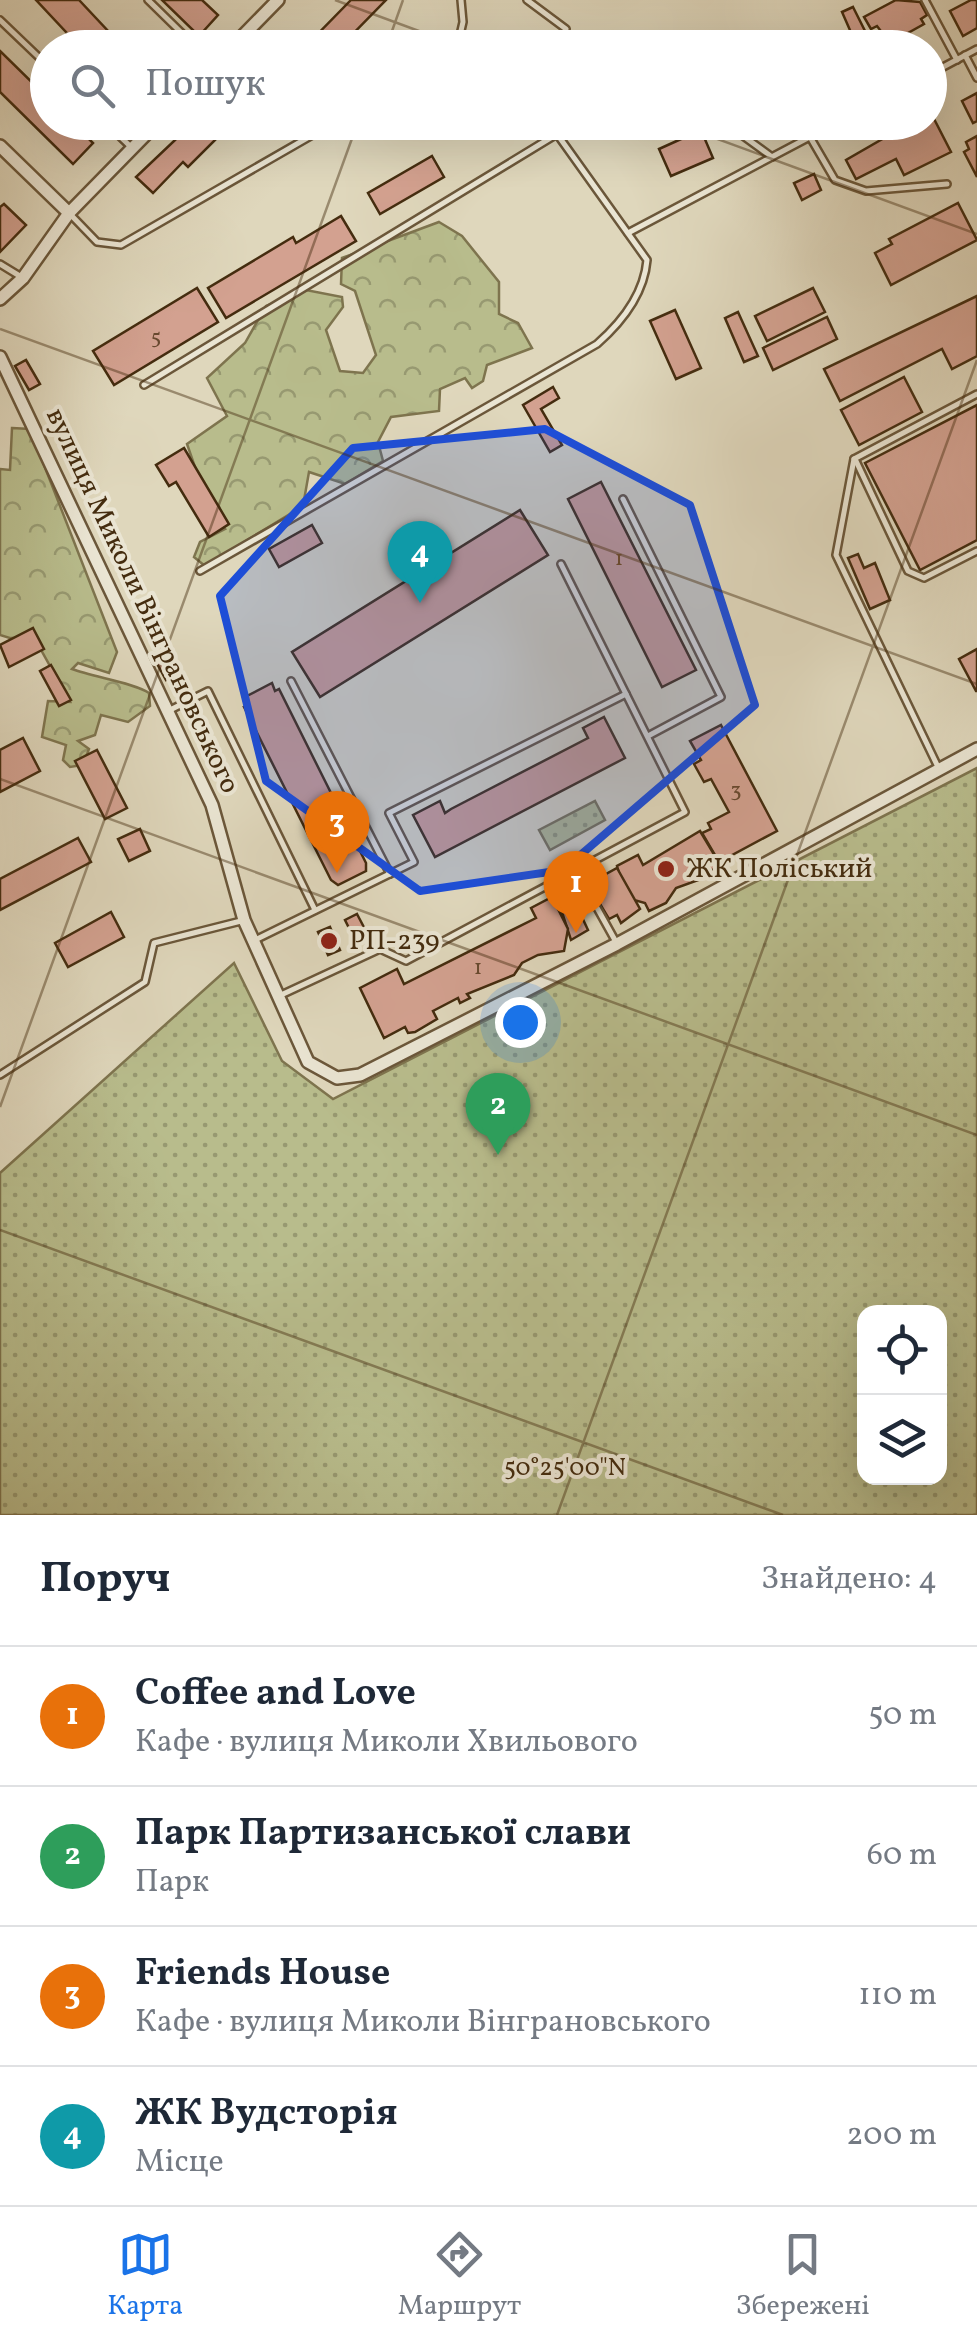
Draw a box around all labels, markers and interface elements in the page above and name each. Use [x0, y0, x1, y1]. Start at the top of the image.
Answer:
search box [30, 30, 947, 140]
icon: search [65, 58, 120, 113]
text: Пошук [145, 59, 265, 112]
house number: 5 [151, 322, 161, 353]
street label: вулиця Миколи Вінграновського [35, 402, 249, 800]
pin: 4 [388, 520, 452, 603]
house number: 1 [615, 544, 623, 575]
house number: 3 [730, 775, 742, 806]
pin: 3 [304, 790, 370, 873]
pin: 1 [544, 850, 608, 933]
place label: ЖК Поліський [686, 850, 872, 889]
marker: ЖК Поліський [655, 858, 677, 880]
place label: РП-239 [349, 922, 439, 961]
marker: РП-239 [318, 930, 340, 952]
house number: 1 [474, 953, 482, 984]
your location [495, 997, 546, 1048]
pin: 2 [466, 1072, 530, 1155]
map controls [857, 1305, 947, 1485]
button: locate [857, 1305, 947, 1395]
button: layers [857, 1395, 947, 1485]
text: 50°25'00"N [504, 1451, 626, 1486]
text: Поруч [40, 1551, 170, 1610]
text: Знайдено: 4 [761, 1558, 937, 1602]
text: Coffee and Love [135, 1668, 416, 1721]
text: 1 [66, 1694, 79, 1738]
text: 50 m [868, 1694, 937, 1738]
text: Кафе · вулиця Миколи Хвильового [135, 1721, 638, 1765]
text: Парк Партизанської слави [135, 1808, 631, 1861]
text: 2 [64, 1834, 81, 1878]
text: 60 m [867, 1834, 937, 1878]
text: Парк [135, 1861, 209, 1905]
text: Friends House [135, 1948, 390, 2001]
text: 3 [64, 1974, 81, 2018]
text: 110 m [858, 1974, 937, 2018]
text: Кафе · вулиця Миколи Вінграновського [135, 2001, 711, 2045]
text: ЖК Вудсторія [135, 2088, 398, 2141]
text: 4 [63, 2114, 82, 2158]
text: 200 m [846, 2114, 937, 2158]
text: Місце [135, 2141, 224, 2185]
tab: Карта [107, 2227, 183, 2326]
tab: Маршрут [398, 2227, 521, 2326]
tab: Збережені [736, 2227, 870, 2326]

